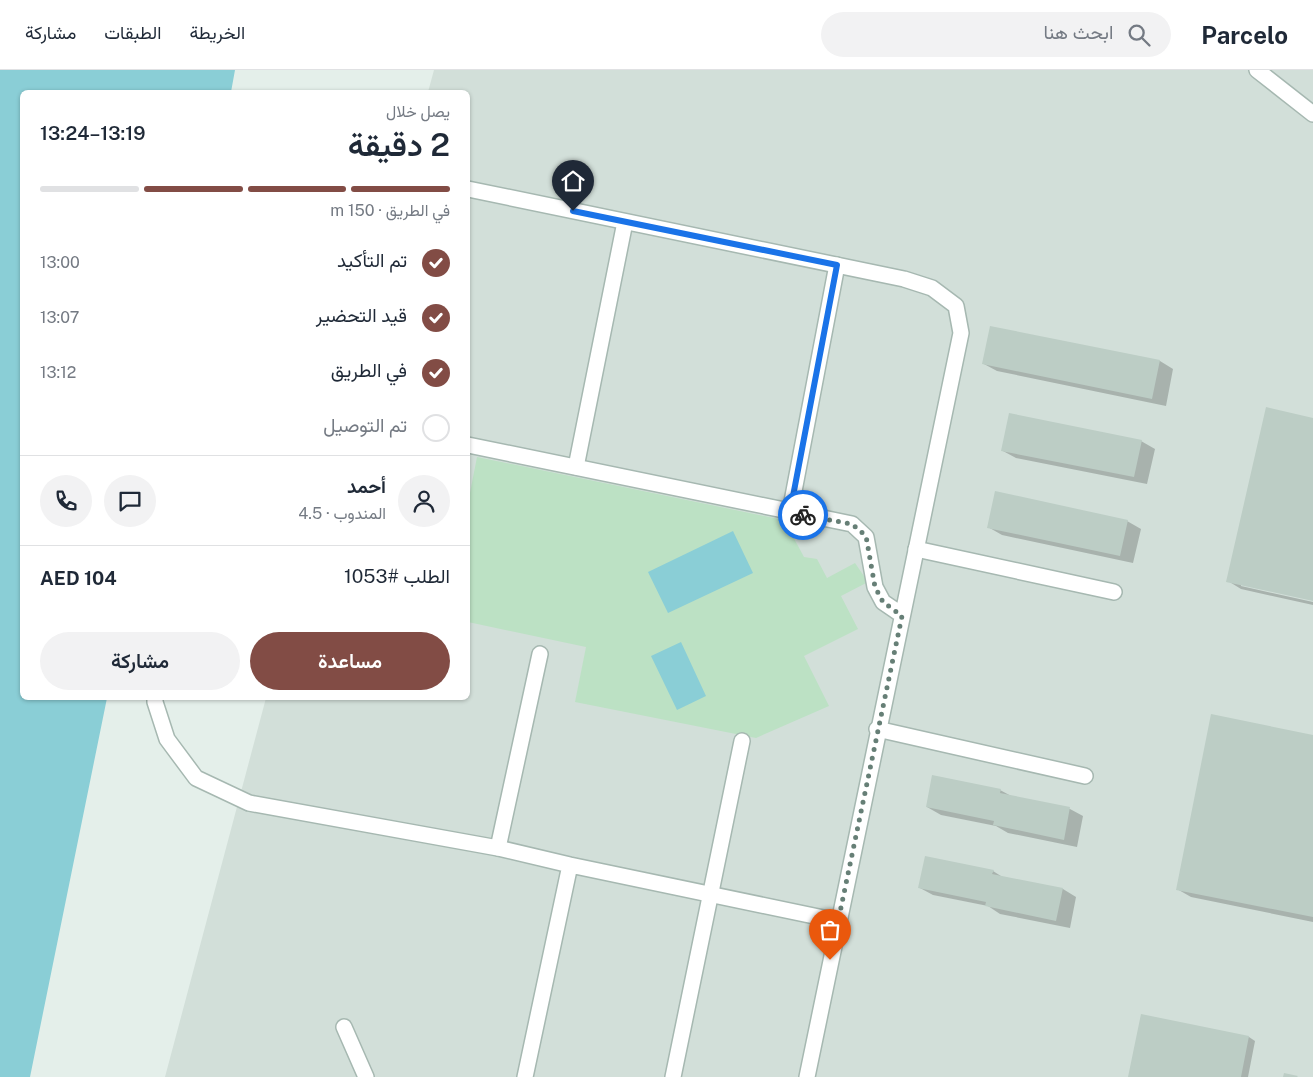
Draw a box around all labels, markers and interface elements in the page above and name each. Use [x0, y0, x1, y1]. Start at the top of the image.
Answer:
search box [821, 12, 1171, 57]
text: ابحث هنا [1044, 21, 1113, 43]
icon: search [1125, 21, 1153, 49]
text: Parcelo [1201, 21, 1288, 49]
text: مشاركة [25, 22, 76, 43]
text: الطبقات [104, 22, 161, 43]
text: الخريطة [189, 22, 245, 43]
text: يصل خلال [386, 102, 450, 121]
text: 13:19–13:24 [40, 122, 146, 144]
text: 2 دقيقة [348, 126, 450, 163]
pin [552, 160, 594, 211]
icon: home [559, 167, 587, 195]
text: في الطريق · 150 m [330, 201, 450, 220]
text: تم التأكيد [337, 249, 407, 271]
icon: check [422, 249, 450, 277]
text: 13:00 [40, 253, 80, 272]
text: قيد التحضير [316, 304, 407, 326]
icon: check [422, 304, 450, 332]
text: 13:07 [40, 308, 79, 327]
text: في الطريق [331, 359, 407, 381]
icon: check [422, 359, 450, 387]
text: 13:12 [40, 363, 76, 382]
text: تم التوصيل [323, 414, 407, 436]
button: phone [40, 475, 92, 527]
button: chat [104, 475, 156, 527]
text: أحمد [347, 475, 386, 497]
button: person [398, 475, 450, 527]
courier [778, 490, 828, 540]
icon: bike [789, 501, 817, 529]
text: المندوب · 4.5 [298, 504, 386, 523]
text: الطلب #1053 [344, 565, 450, 587]
text: AED 104 [40, 567, 117, 589]
button: مشاركة [40, 632, 240, 690]
button: مساعدة [250, 632, 450, 690]
pin [809, 909, 851, 960]
icon: bag [816, 916, 844, 944]

